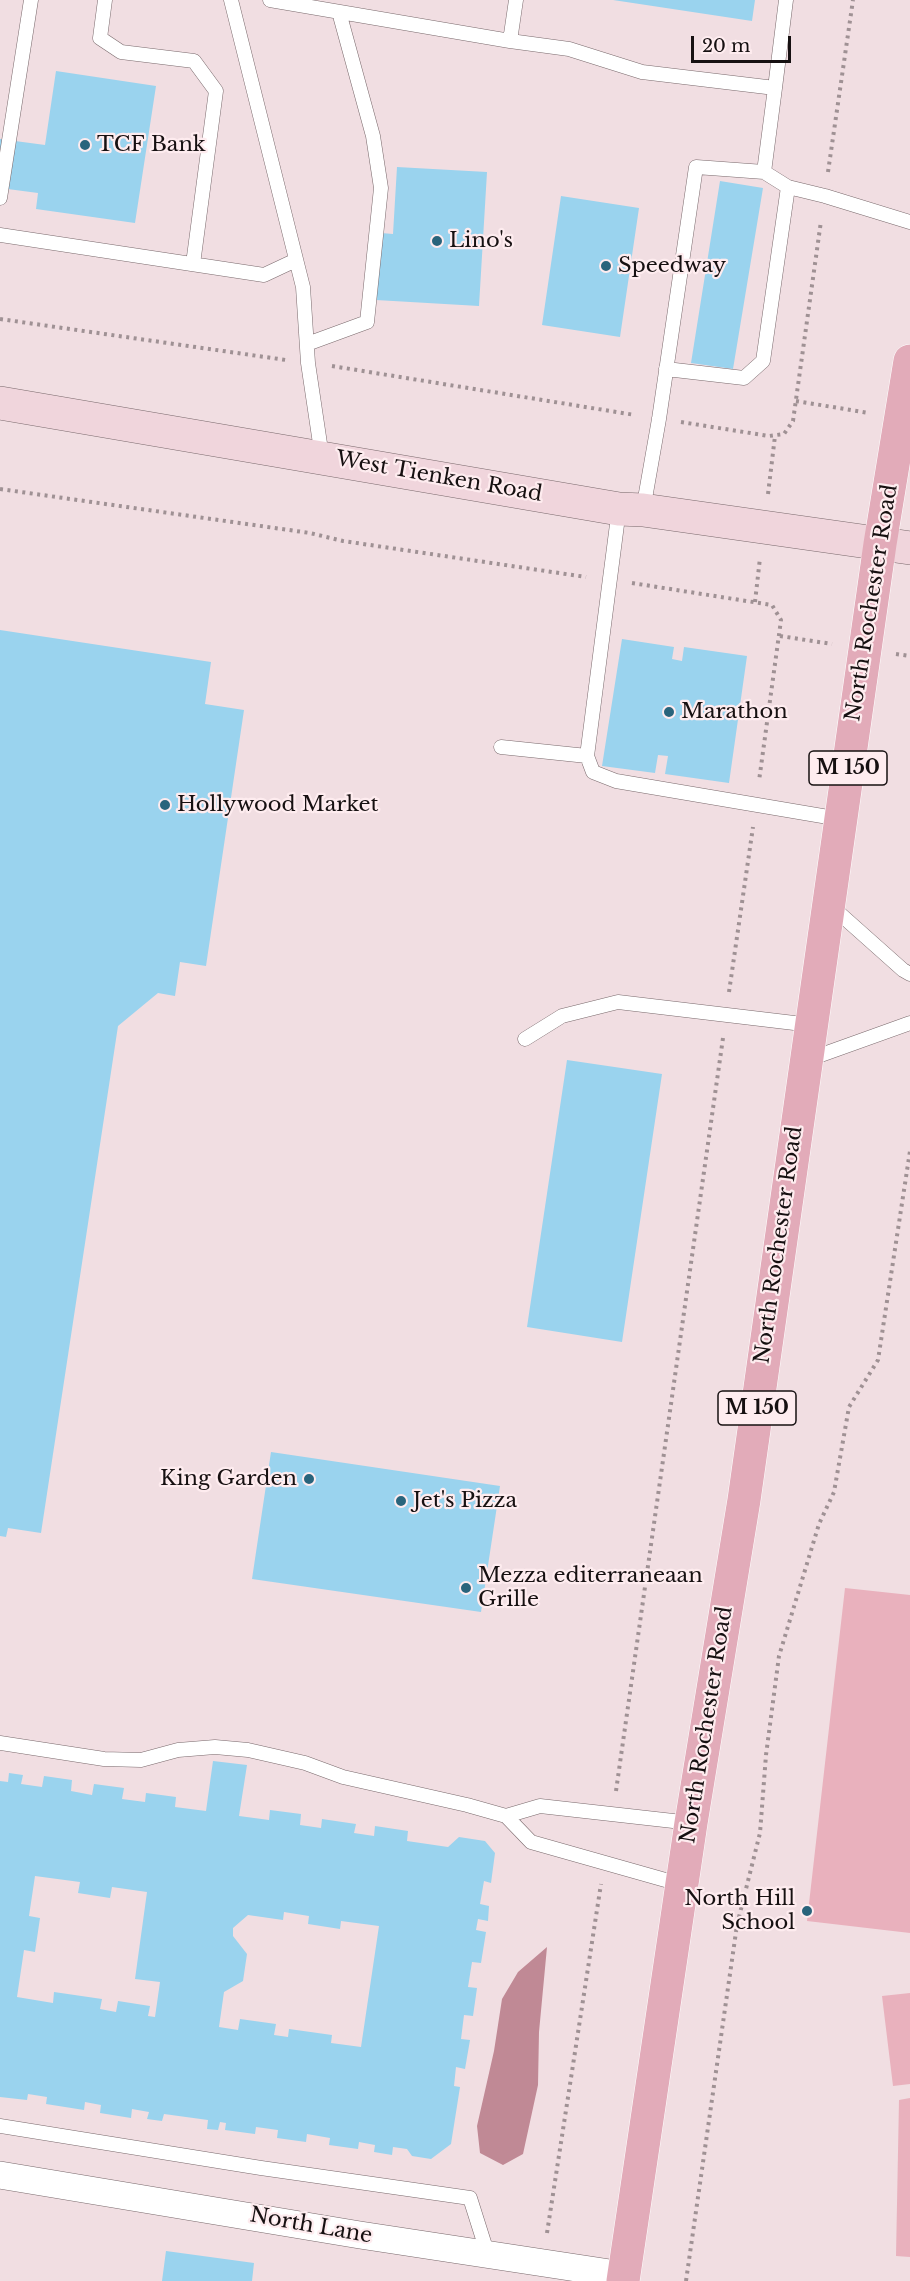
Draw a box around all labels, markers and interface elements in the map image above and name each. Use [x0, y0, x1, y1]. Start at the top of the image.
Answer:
scale bar [694, 24, 794, 62]
text: 20 m [702, 35, 750, 57]
place label: TCF Bank [97, 132, 206, 158]
marker: TCF Bank [78, 138, 92, 152]
place label: Lino's [449, 228, 513, 254]
marker: Lino's [430, 234, 444, 248]
place label: Speedway [618, 253, 726, 279]
marker: Speedway [599, 259, 613, 273]
street label: West Tienken Road [334, 446, 544, 508]
street label: North Rochester Road [841, 483, 903, 723]
place label: Marathon [681, 699, 788, 725]
marker: Marathon [662, 705, 676, 719]
road number: M 150 [809, 751, 887, 785]
place label: Hollywood Market [177, 792, 378, 818]
marker: Hollywood Market [158, 798, 172, 812]
street label: North Rochester Road [750, 1125, 808, 1365]
road number: M 150 [718, 1391, 796, 1425]
place label: King Garden [160, 1466, 297, 1492]
marker: King Garden [302, 1472, 316, 1486]
place label: Jet's Pizza [413, 1488, 517, 1514]
marker: Jet's Pizza [394, 1494, 408, 1508]
place label: Mezza editerraneaan Grille [478, 1563, 703, 1613]
marker: Mezza editerraneaan Grille [459, 1581, 473, 1595]
street label: North Rochester Road [676, 1605, 738, 1845]
place label: North Hill School [684, 1886, 795, 1936]
marker: North Hill School [800, 1904, 814, 1918]
street label: North Lane [248, 2203, 374, 2249]

